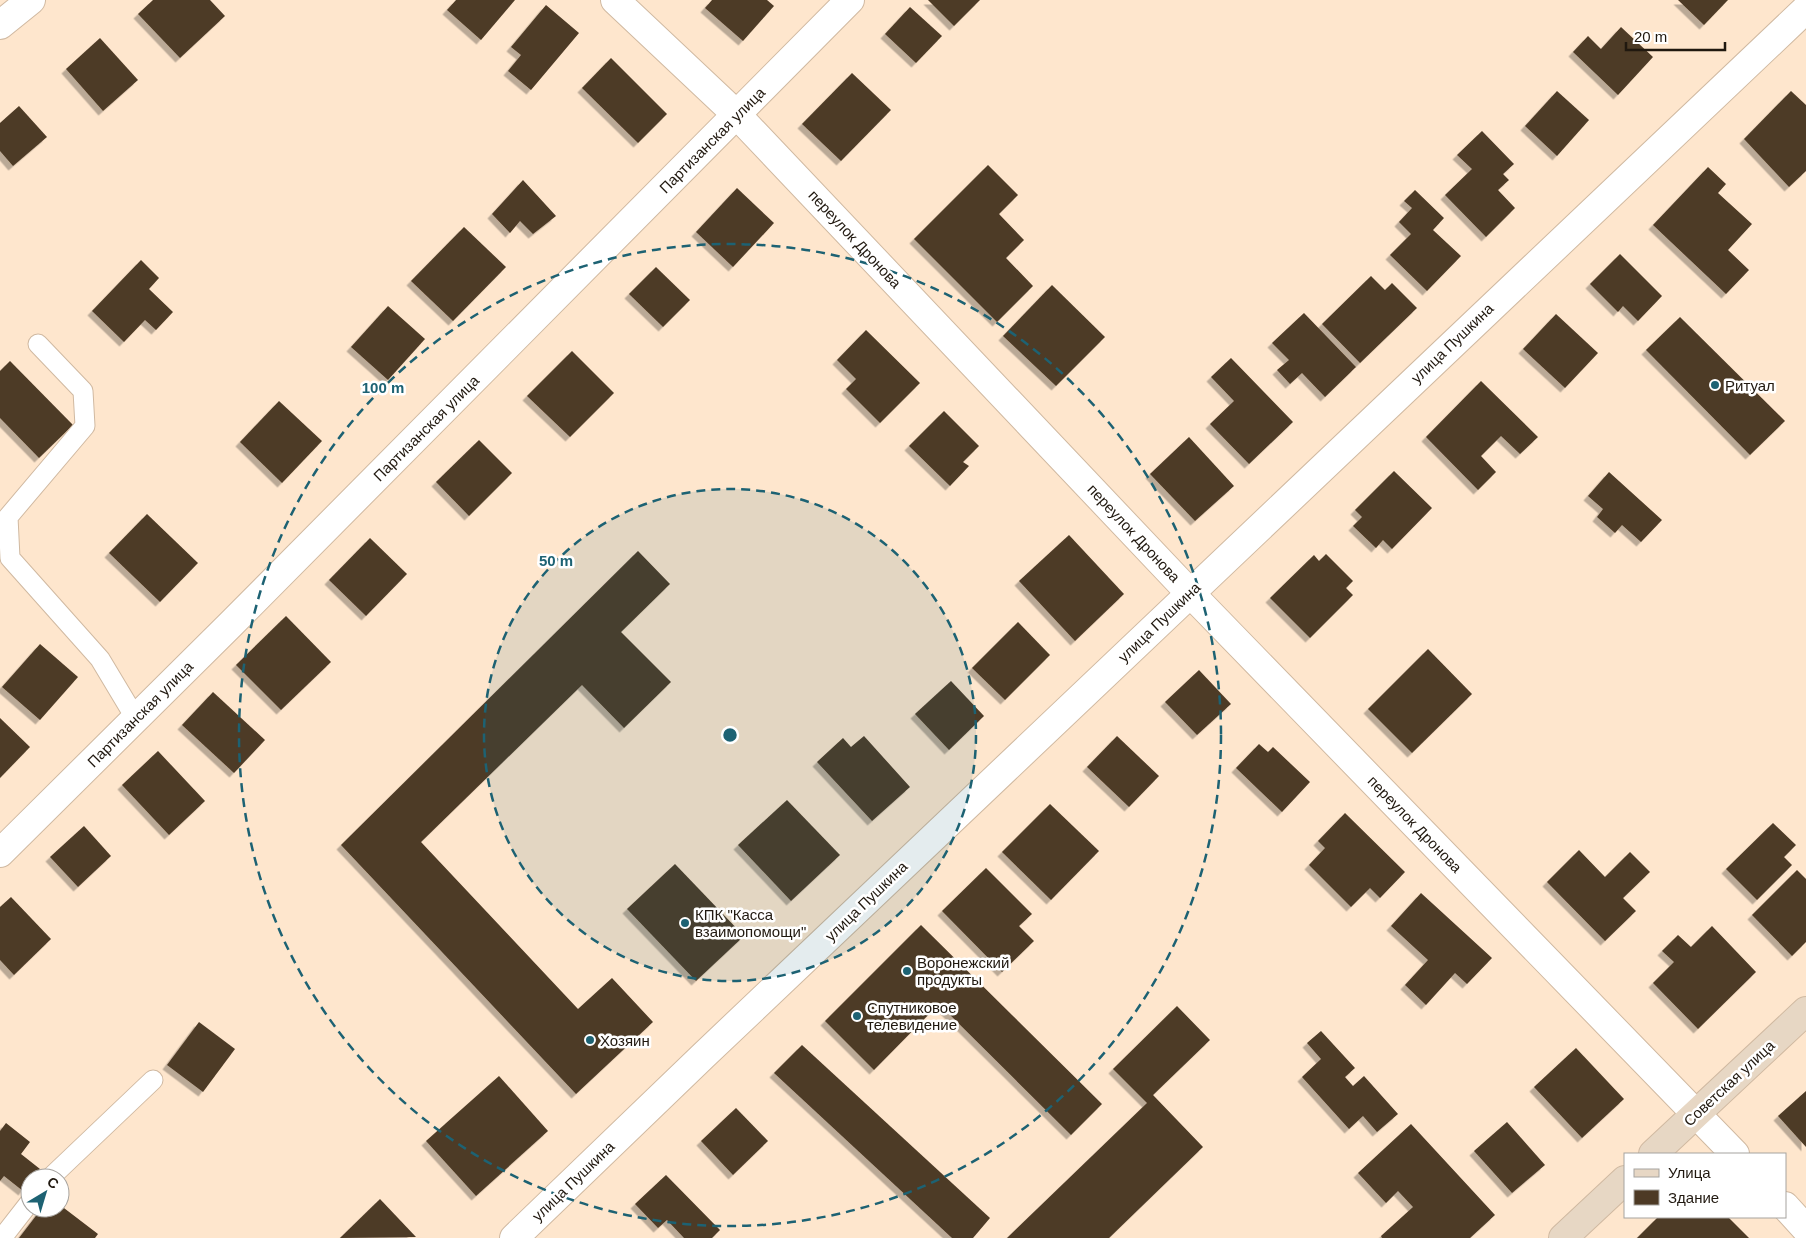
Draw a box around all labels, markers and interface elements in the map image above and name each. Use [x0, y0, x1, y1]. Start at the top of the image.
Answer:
scale bar [1626, 20, 1725, 52]
text: 20 m [1634, 28, 1667, 45]
street label: Партизанская улица [656, 83, 769, 196]
street label: переулок Дронова [805, 186, 905, 292]
street label: улица Пушкина [1408, 299, 1497, 386]
street label: Партизанская улица [370, 371, 483, 484]
place label: Ритуал [1725, 377, 1775, 394]
text: 100 m [362, 379, 404, 396]
marker: Ритуал [1709, 379, 1721, 391]
street label: переулок Дронова [1084, 480, 1184, 586]
text: 50 m [539, 552, 573, 569]
street label: улица Пушкина [1115, 578, 1204, 665]
street label: Партизанская улица [84, 657, 197, 770]
centre of rings [721, 726, 739, 744]
street label: переулок Дронова [1365, 772, 1466, 876]
street label: улица Пушкина [822, 857, 911, 944]
place label: КПК "Касса взаимопомощи" [695, 906, 806, 940]
marker: КПК "Касса взаимопомощи" [679, 917, 691, 929]
place label: Воронежский продукты [917, 954, 1009, 988]
marker: Воронежский продукты [901, 965, 913, 977]
place label: Спутниковое телевидение [867, 999, 957, 1033]
marker: Спутниковое телевидение [851, 1010, 863, 1022]
place label: Хозяин [600, 1032, 650, 1049]
marker: Хозяин [584, 1034, 596, 1046]
street label: Советская улица [1680, 1036, 1778, 1129]
street label: улица Пушкина [529, 1137, 618, 1224]
legend [1624, 1153, 1786, 1218]
text: Улица [1668, 1164, 1711, 1181]
north arrow [20, 1168, 70, 1218]
text: С [44, 1173, 62, 1192]
text: Здание [1668, 1189, 1719, 1206]

